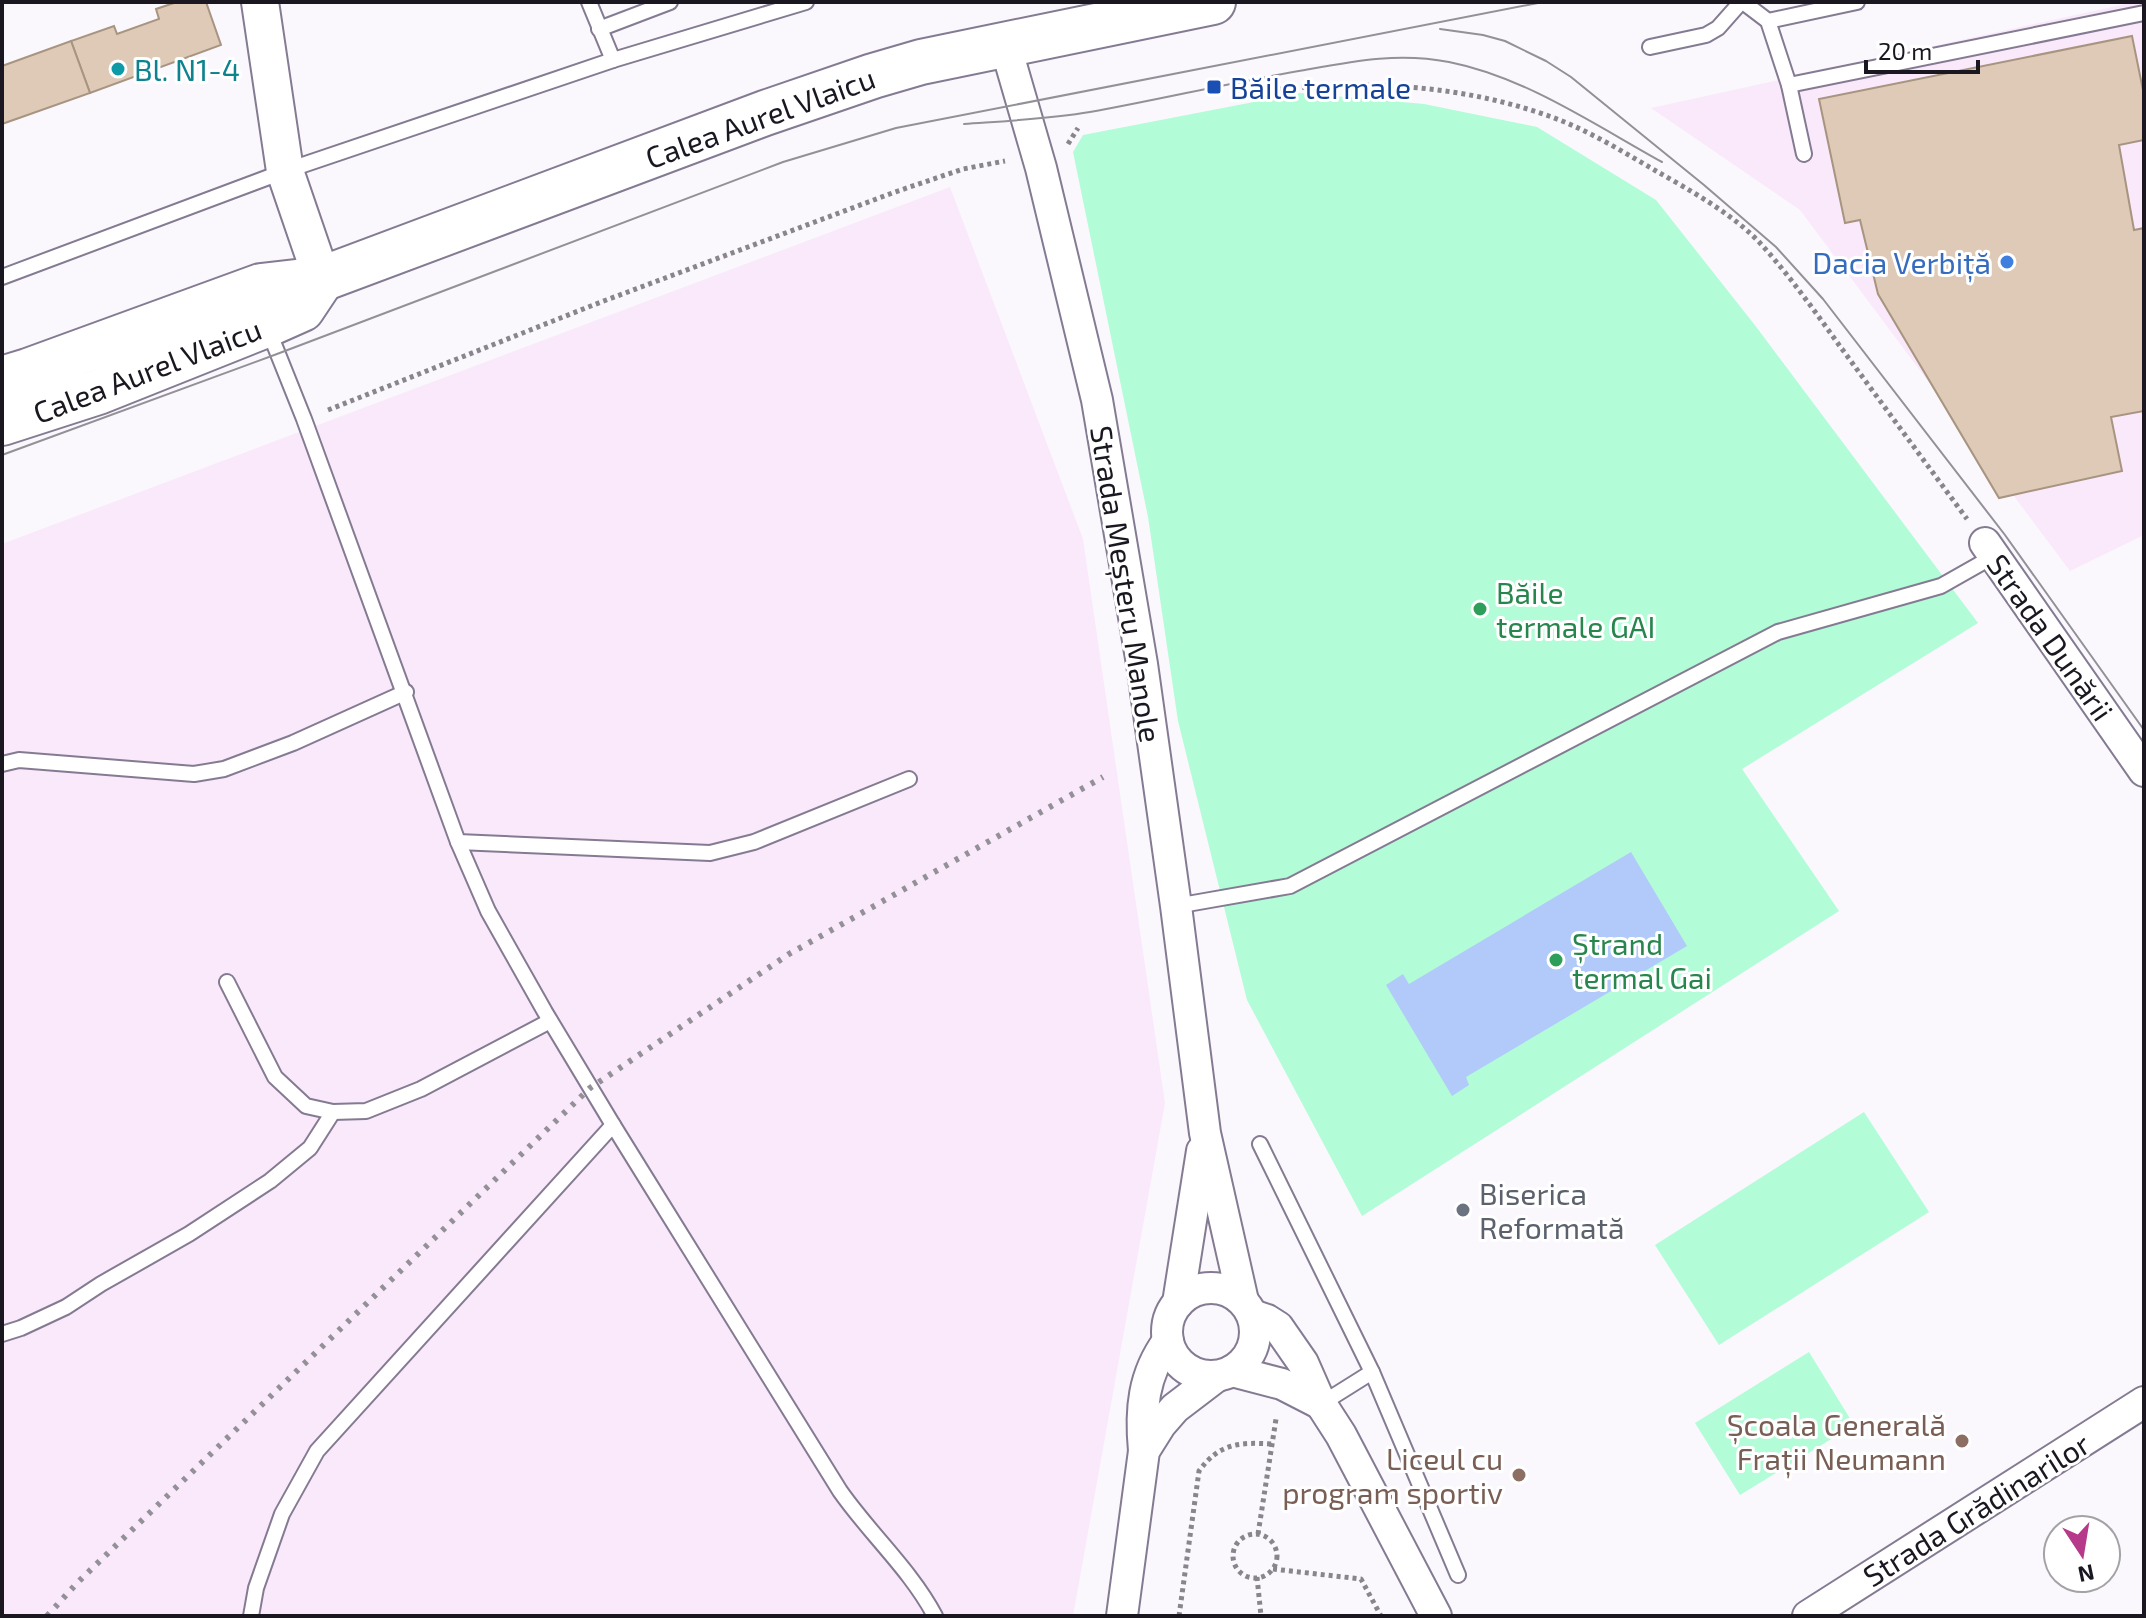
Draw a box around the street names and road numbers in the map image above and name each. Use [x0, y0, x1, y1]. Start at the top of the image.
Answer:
street label: Calea Aurel Vlaicu [640, 59, 880, 175]
street label: Calea Aurel Vlaicu [28, 310, 266, 430]
street label: Strada Meșteru Manole [1081, 423, 1170, 745]
street label: Strada Dunării [1980, 547, 2122, 727]
street label: Strada Grădinarilor [1856, 1425, 2096, 1593]

